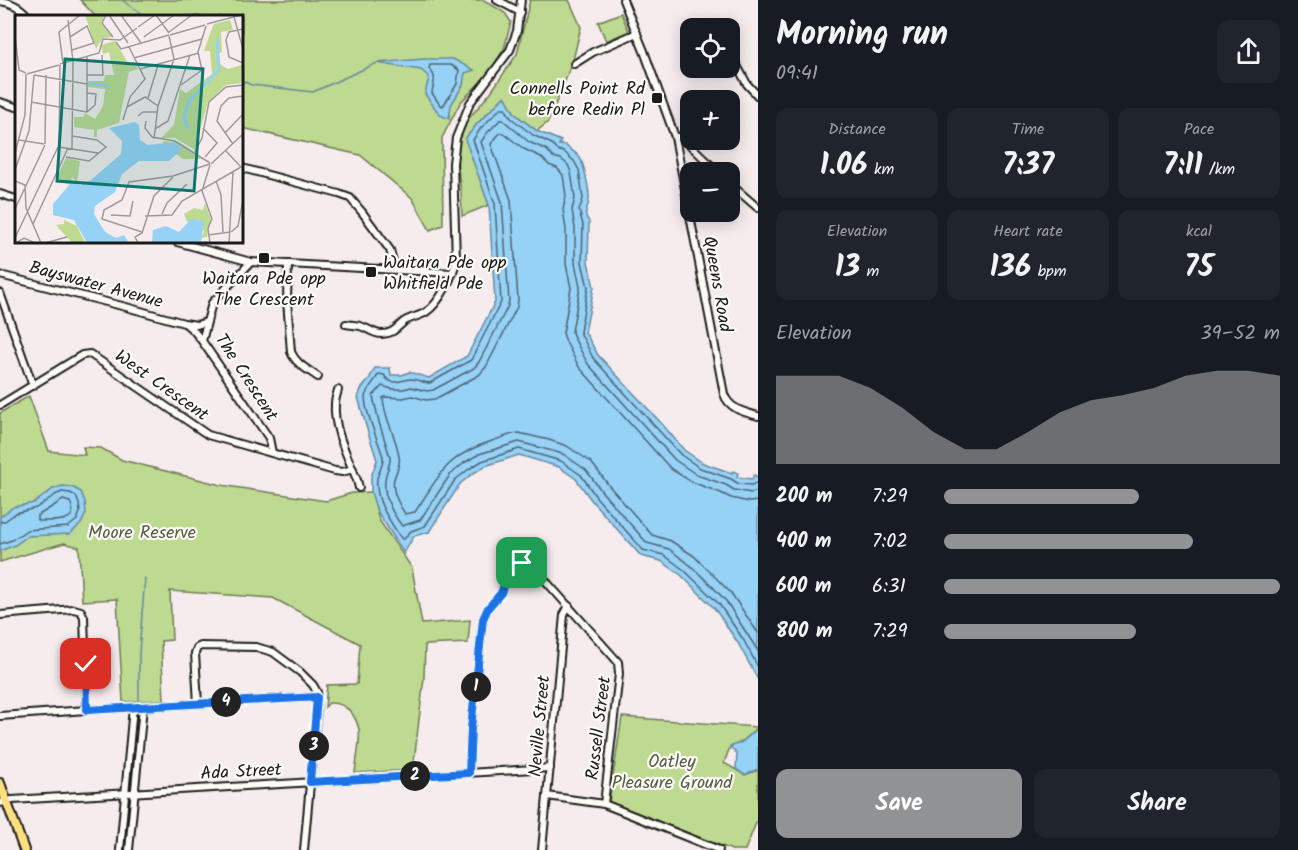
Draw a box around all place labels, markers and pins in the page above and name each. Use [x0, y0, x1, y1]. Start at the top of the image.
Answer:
place label: Connells Point Rd before Redin Pl [510, 75, 646, 125]
marker: Connells Point Rd before Redin Pl [650, 91, 664, 105]
place label: Waitara Pde opp Whitfield Pde [383, 249, 507, 299]
marker: Waitara Pde opp The Crescent [257, 251, 271, 265]
place label: Waitara Pde opp The Crescent [202, 265, 326, 315]
marker: Waitara Pde opp Whitfield Pde [364, 265, 378, 279]
pin [496, 537, 547, 588]
pin [60, 638, 111, 689]
pin: 1 [461, 672, 491, 702]
pin: 4 [211, 687, 241, 717]
pin: 3 [299, 731, 329, 761]
pin: 2 [400, 761, 430, 791]

